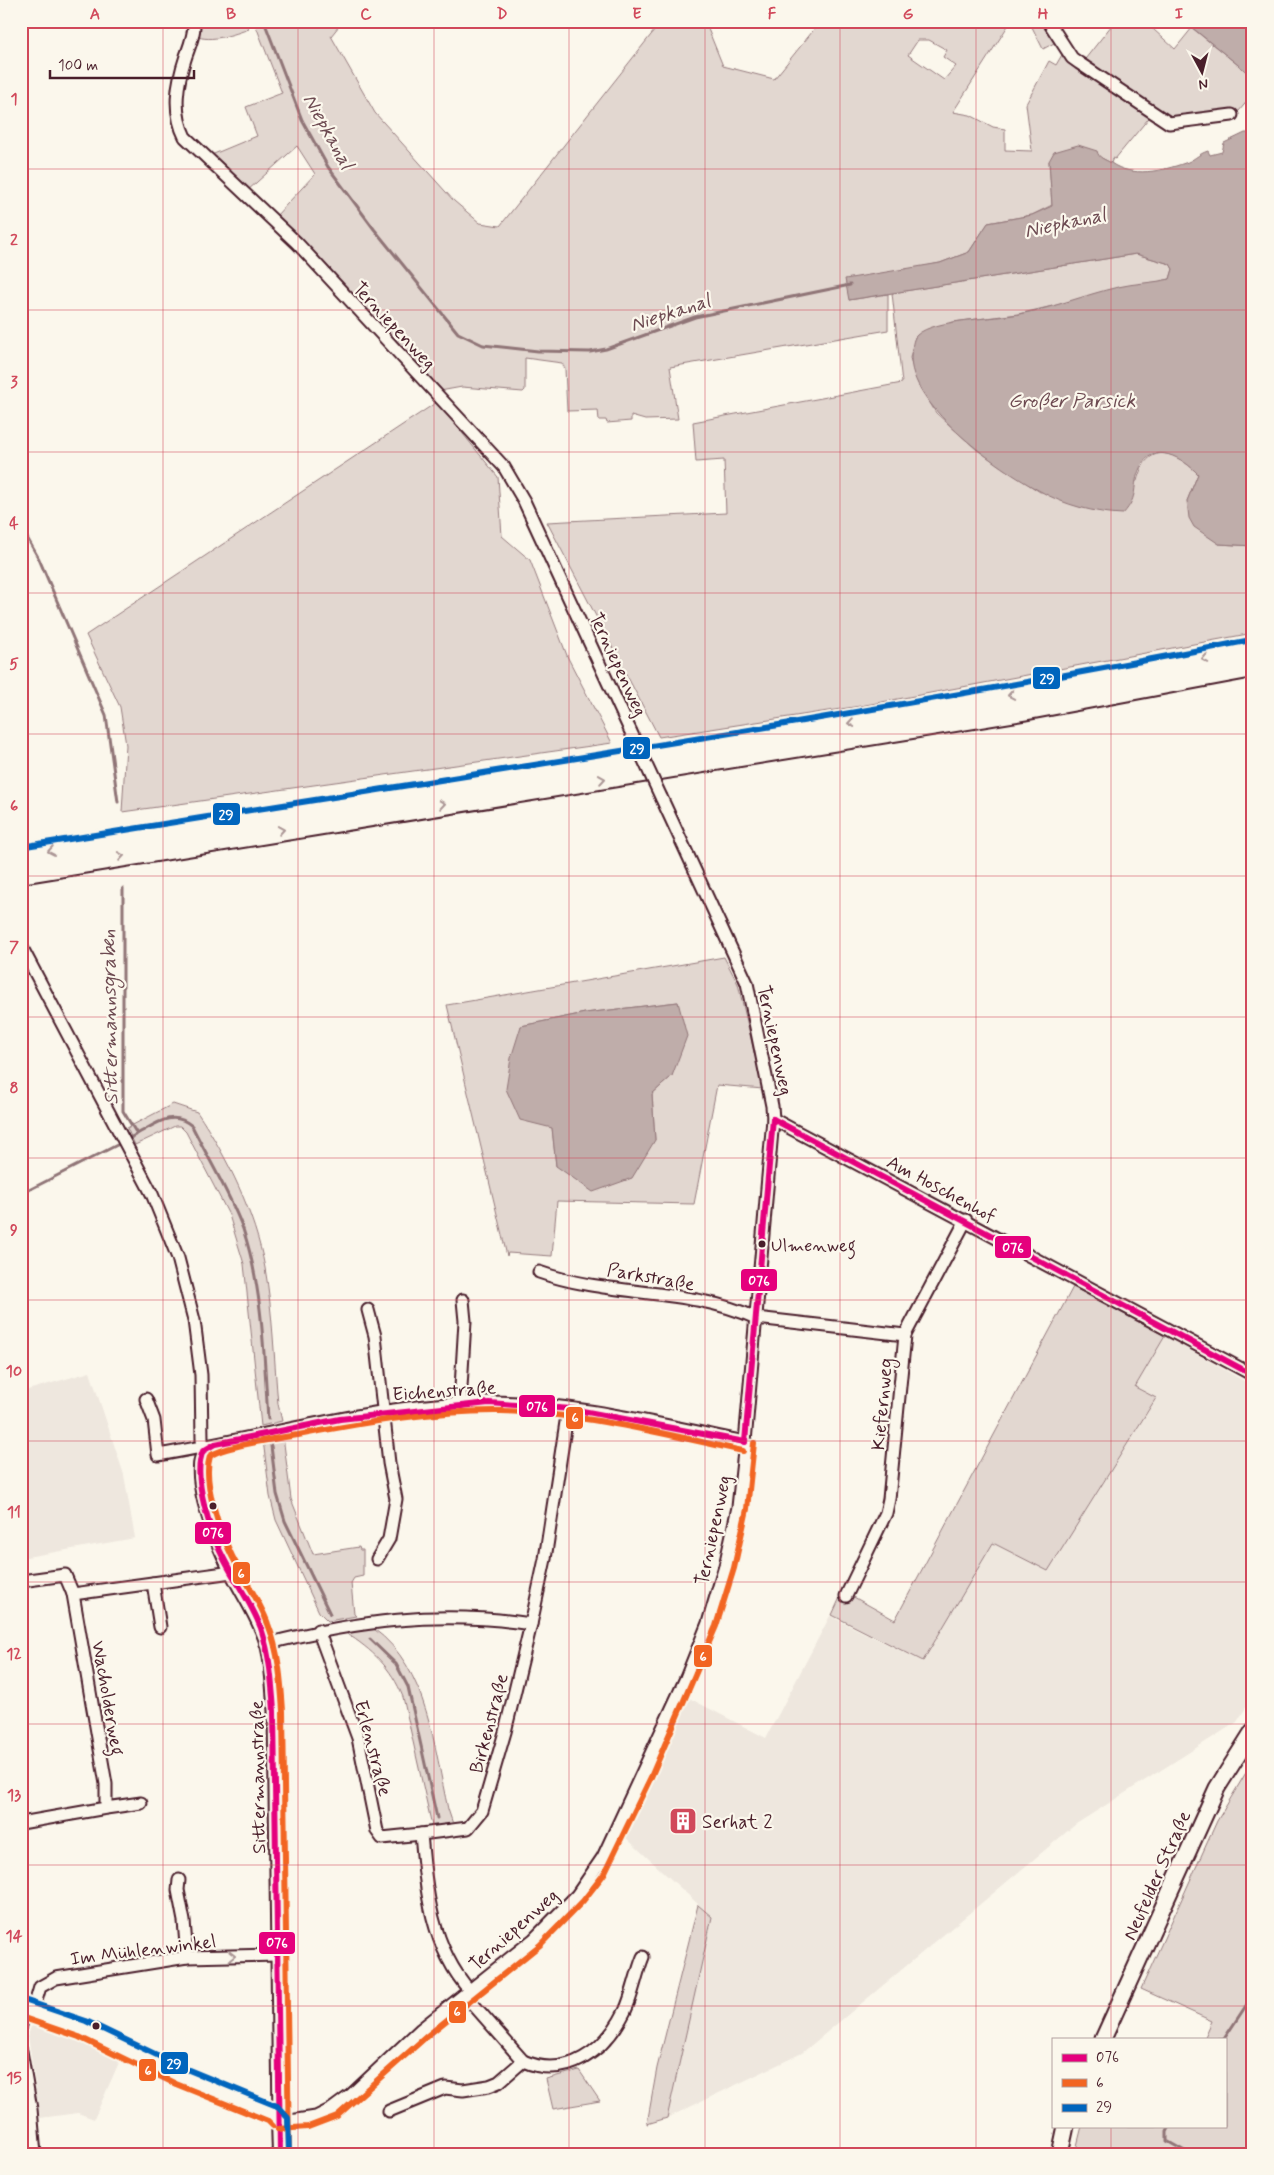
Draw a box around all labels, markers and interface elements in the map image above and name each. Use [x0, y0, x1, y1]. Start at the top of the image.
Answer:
text: A [90, 4, 100, 25]
text: B [226, 4, 236, 25]
text: C [360, 4, 372, 25]
text: D [496, 4, 508, 25]
text: E [632, 4, 642, 25]
text: F [768, 4, 777, 25]
text: G [903, 4, 914, 25]
text: H [1038, 4, 1049, 25]
text: I [1175, 4, 1184, 25]
scale bar [50, 48, 194, 80]
north arrow [1176, 48, 1226, 98]
text: 100 m [58, 56, 98, 76]
text: N [1198, 74, 1209, 93]
text: 1 [10, 89, 18, 110]
water label: Niepkanal [296, 89, 361, 176]
water label: Niepkanal [1022, 201, 1111, 245]
text: 2 [10, 230, 18, 251]
street label: Terniepenweg [346, 277, 441, 376]
water label: Niepkanal [627, 287, 716, 339]
text: 3 [10, 372, 18, 393]
water label: Großer Parsick [1008, 388, 1136, 415]
text: 4 [9, 513, 19, 534]
street label: Terniepenweg [582, 609, 653, 721]
one-way arrow [1201, 653, 1209, 664]
text: 5 [9, 654, 19, 675]
line badge: 29 [1032, 666, 1061, 690]
text: 29 [1039, 670, 1055, 688]
one-way arrow [1006, 689, 1015, 699]
one-way arrow [846, 717, 855, 727]
line badge: 29 [622, 736, 651, 760]
text: 29 [629, 740, 645, 758]
one-way arrow [599, 774, 607, 785]
text: 6 [10, 796, 18, 817]
one-way arrow [438, 800, 446, 810]
line badge: 29 [212, 802, 241, 826]
text: 29 [218, 806, 234, 824]
one-way arrow [277, 825, 286, 835]
one-way arrow [47, 846, 55, 856]
one-way arrow [117, 852, 126, 862]
water label: Sittermannsgraben [95, 929, 128, 1105]
text: 7 [9, 937, 19, 958]
street label: Terniepenweg [750, 983, 798, 1098]
text: 8 [9, 1078, 19, 1099]
street label: Am Hoschenhof [882, 1150, 1001, 1229]
text: 9 [10, 1220, 18, 1241]
place label: Ulmenweg [771, 1234, 856, 1260]
line badge: 076 [994, 1235, 1032, 1259]
marker: Ulmenweg [757, 1239, 767, 1249]
text: 076 [1002, 1239, 1024, 1257]
street label: Parkstraße [605, 1257, 696, 1297]
line badge: 076 [740, 1268, 778, 1292]
text: 076 [748, 1272, 770, 1290]
street label: Kiefernweg [866, 1357, 901, 1452]
text: 10 [6, 1361, 22, 1382]
street label: Eichenstraße [391, 1375, 497, 1408]
line badge: 076 [518, 1394, 556, 1418]
text: 076 [526, 1398, 548, 1416]
line badge: 6 [565, 1406, 584, 1430]
text: 6 [571, 1409, 579, 1427]
street label: Terniepenweg [690, 1473, 738, 1588]
unlabelled marker [208, 1501, 218, 1511]
text: 11 [7, 1502, 21, 1523]
line badge: 076 [194, 1521, 232, 1545]
text: 076 [202, 1524, 224, 1542]
line badge: 6 [232, 1561, 251, 1585]
text: 6 [237, 1565, 245, 1583]
street label: Wacholderweg [82, 1639, 130, 1758]
text: 12 [6, 1644, 22, 1665]
line badge: 6 [693, 1644, 713, 1668]
text: 6 [699, 1648, 707, 1666]
street label: Birkenstraße [464, 1671, 515, 1776]
street label: Erlenstraße [348, 1698, 397, 1799]
street label: Sittermannstraße [245, 1700, 272, 1854]
text: 13 [7, 1785, 21, 1806]
building icon: Serhat 2 [668, 1806, 698, 1836]
street label: Neufelder Straße [1118, 1807, 1197, 1944]
place label: Serhat 2 [702, 1810, 772, 1835]
street label: Terniepenweg [464, 1883, 565, 1978]
text: 14 [6, 1926, 23, 1947]
street label: Im Mühlenwinkel [69, 1929, 217, 1972]
line badge: 076 [258, 1931, 296, 1955]
text: 076 [266, 1934, 288, 1952]
one-way arrow [229, 1951, 237, 1961]
line badge: 6 [448, 2000, 467, 2024]
text: 6 [453, 2003, 461, 2021]
unlabelled marker [91, 2021, 101, 2031]
legend [1052, 2038, 1226, 2128]
text: 076 [1096, 2048, 1119, 2068]
line badge: 29 [160, 2051, 189, 2075]
text: 29 [166, 2055, 182, 2073]
line badge: 6 [138, 2058, 157, 2082]
text: 6 [144, 2062, 152, 2080]
text: 15 [6, 2068, 22, 2089]
text: 6 [1096, 2074, 1104, 2094]
text: 29 [1096, 2098, 1112, 2118]

